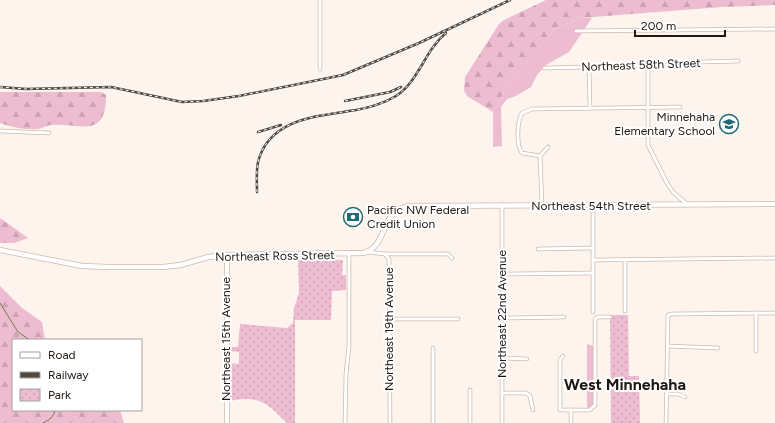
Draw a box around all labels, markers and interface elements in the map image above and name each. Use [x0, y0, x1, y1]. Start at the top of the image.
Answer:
scale bar [635, 12, 725, 38]
text: 200 m [641, 19, 676, 33]
street label: Northeast 58th Street [581, 56, 701, 74]
place label: Minnehaha Elementary School [614, 110, 715, 138]
school or university icon: Minnehaha Elementary School [718, 113, 740, 135]
street label: Northeast 54th Street [531, 199, 651, 213]
place label: Pacific NW Federal Credit Union [367, 203, 469, 231]
bank icon: Pacific NW Federal Credit Union [342, 206, 364, 228]
street label: Northeast Ross Street [215, 248, 335, 264]
street label: Northeast 22nd Avenue [495, 250, 509, 378]
street label: Northeast 19th Avenue [382, 267, 396, 391]
street label: Northeast 15th Avenue [219, 277, 233, 401]
legend [12, 339, 142, 411]
text: Road [48, 348, 76, 362]
text: Railway [48, 368, 89, 382]
district label: West Minnehaha [564, 375, 686, 394]
text: Park [48, 388, 71, 402]

